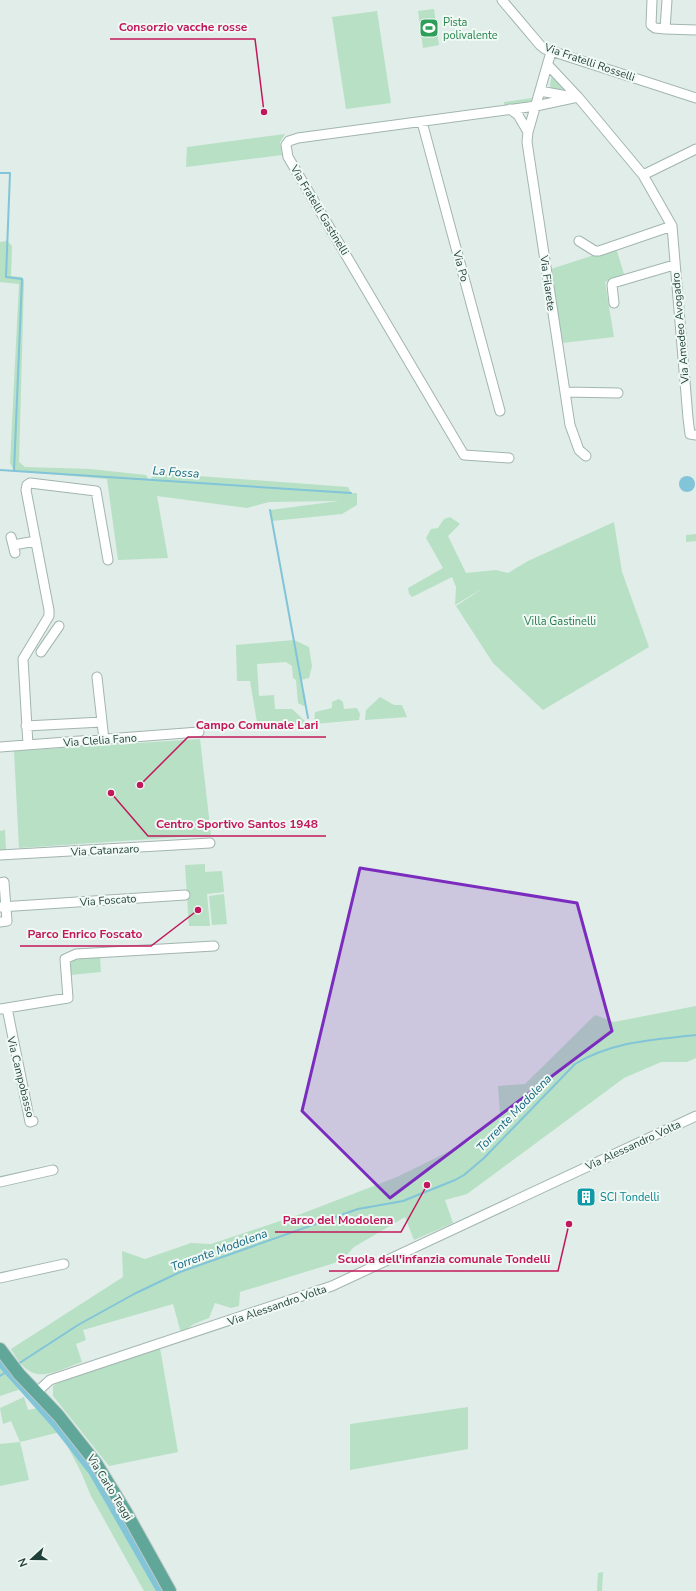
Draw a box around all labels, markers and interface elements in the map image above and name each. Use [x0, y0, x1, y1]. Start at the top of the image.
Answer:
callout: Consorzio vacche rosse [110, 15, 255, 39]
place label: Pista polivalente [443, 15, 498, 43]
sports icon: Pista polivalente [418, 17, 440, 39]
text: Consorzio vacche rosse [119, 19, 248, 35]
street label: Via Fratelli Rosselli [542, 40, 637, 85]
street label: Via Fratelli Gastinelli [286, 162, 352, 258]
street label: Via Po [449, 248, 472, 283]
street label: Via Filarete [536, 253, 559, 312]
street label: Via Amedeo Avogadro [668, 272, 693, 385]
water label: La Fossa [152, 462, 200, 482]
park label: Villa Gastinelli [523, 614, 596, 629]
callout: Campo Comunale Lari [188, 713, 326, 737]
text: Campo Comunale Lari [196, 717, 318, 733]
street label: Via Clelia Fano [62, 730, 137, 751]
callout: Centro Sportivo Santos 1948 [148, 812, 326, 836]
text: Centro Sportivo Santos 1948 [156, 816, 318, 832]
street label: Via Catanzaro [69, 841, 140, 860]
street label: Via Foscato [78, 891, 137, 910]
callout: Parco Enrico Foscato [20, 922, 151, 946]
text: Parco Enrico Foscato [27, 926, 143, 942]
street label: Via Campobasso [3, 1034, 38, 1119]
water label: Torrente Modolena [473, 1071, 555, 1155]
street label: Via Alessandro Volta [582, 1117, 683, 1175]
building icon: SCI Tondelli [575, 1186, 597, 1208]
place label: SCI Tondelli [600, 1190, 659, 1205]
callout: Parco del Modolena [275, 1208, 401, 1232]
text: Parco del Modolena [283, 1212, 393, 1228]
water label: Torrente Modolena [168, 1225, 270, 1275]
callout: Scuola dell'infanzia comunale Tondelli [329, 1247, 558, 1271]
text: Scuola dell'infanzia comunale Tondelli [338, 1251, 550, 1267]
street label: Via Alessandro Volta [225, 1281, 329, 1330]
street label: Via Carlo Teggi [83, 1451, 136, 1523]
north arrow [12, 1539, 52, 1579]
text: N [15, 1556, 32, 1569]

